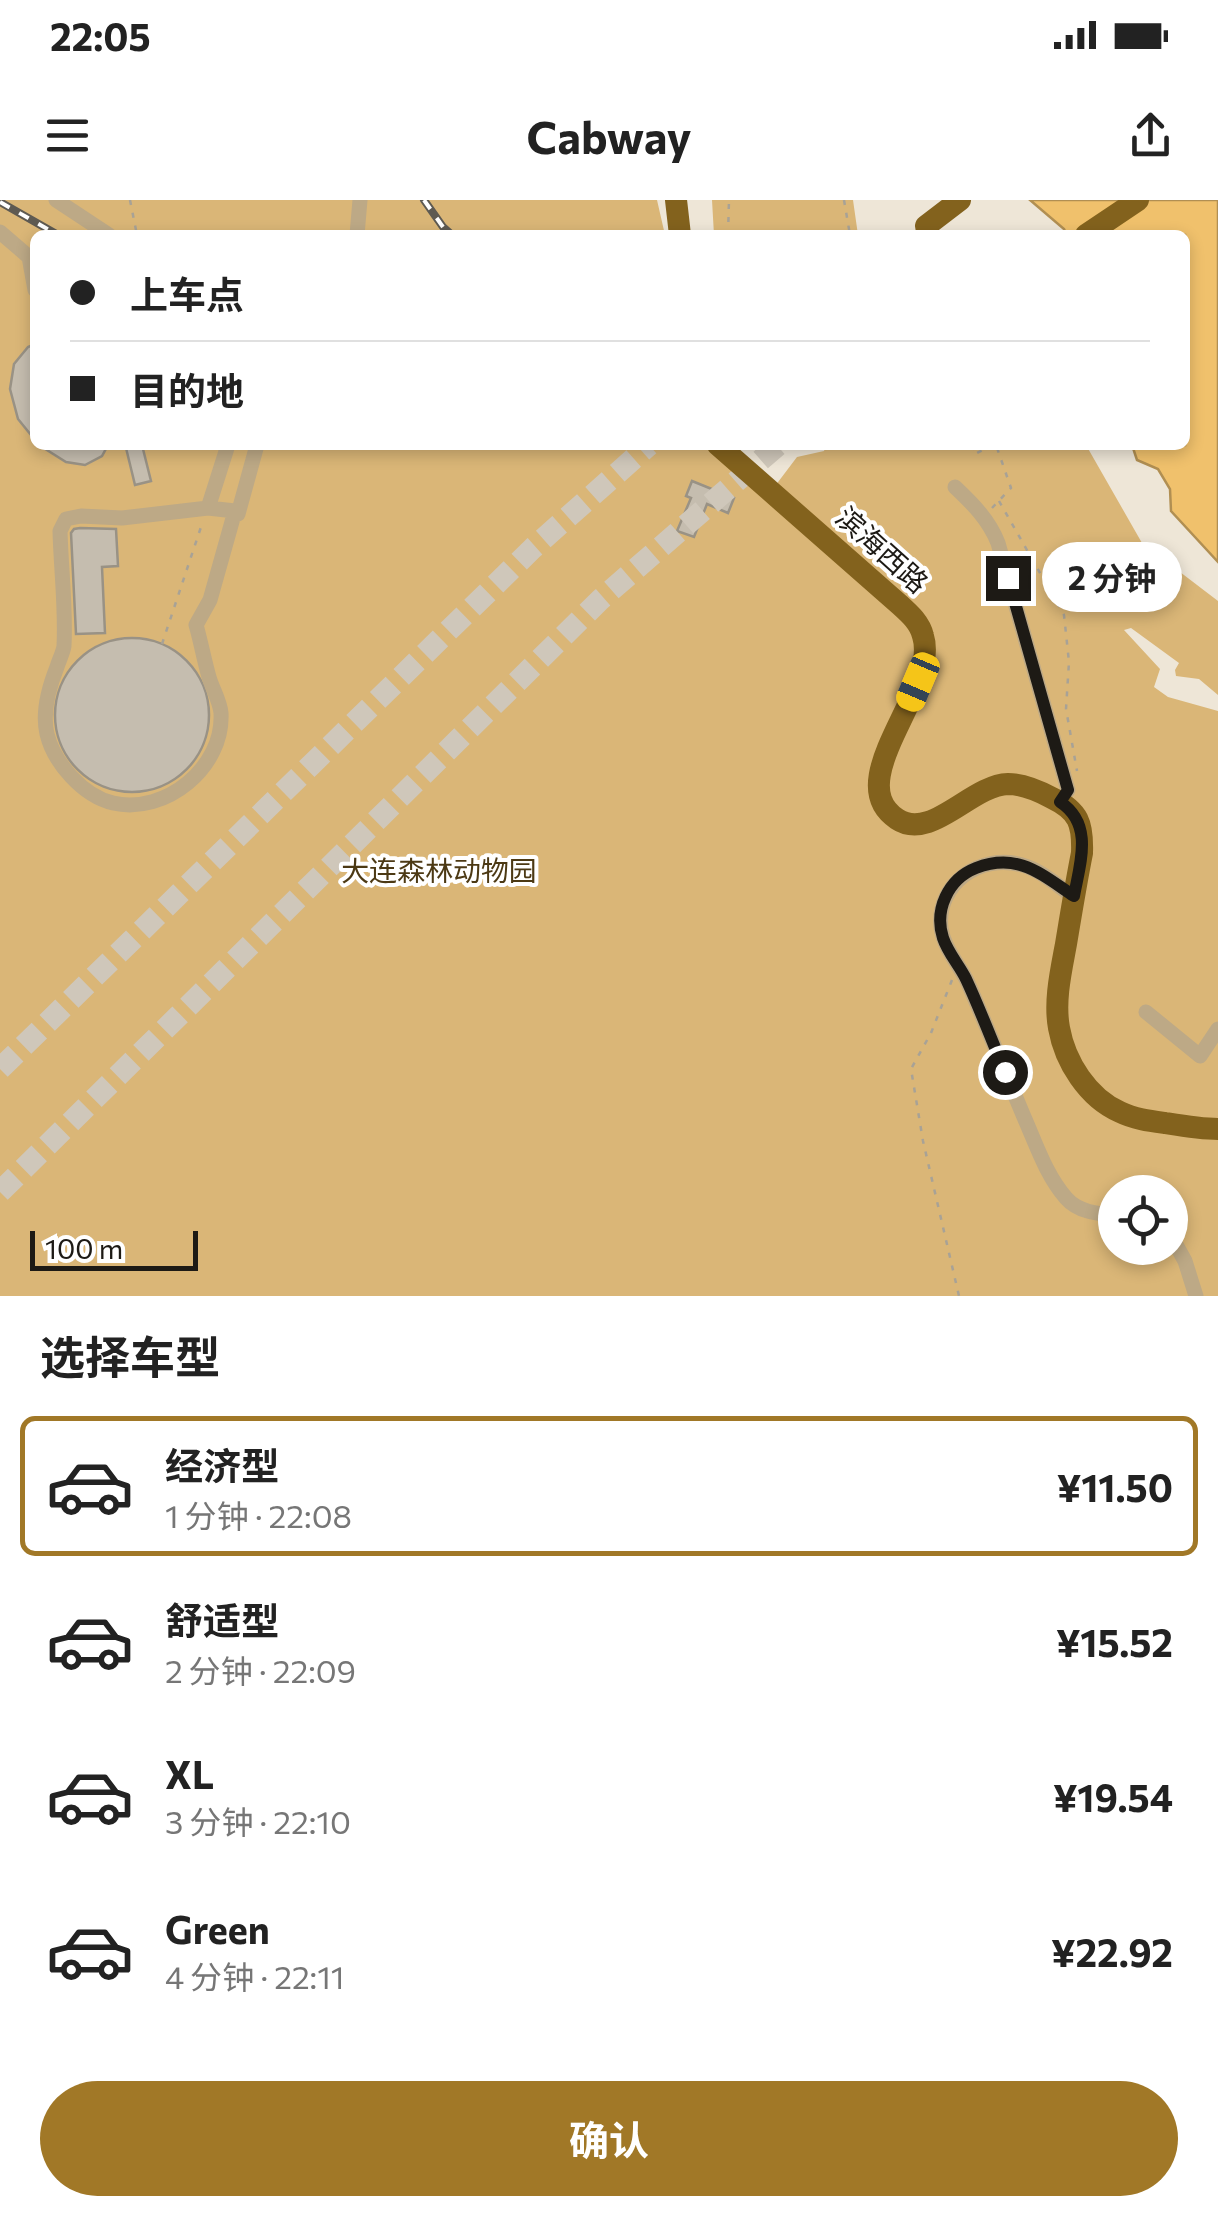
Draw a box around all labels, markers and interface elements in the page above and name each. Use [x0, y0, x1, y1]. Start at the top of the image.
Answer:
text: 22:05 [50, 12, 151, 59]
icon: menu [40, 108, 95, 163]
text: Cabway [526, 108, 692, 163]
icon: share [1123, 108, 1178, 163]
text: 上车点 [130, 270, 244, 317]
text: 目的地 [130, 366, 244, 413]
street label: 滨海西路 [830, 499, 936, 599]
callout: 2 分钟 [1043, 543, 1183, 613]
route end [986, 556, 1031, 601]
text: 2 分钟 [1068, 557, 1156, 597]
car [892, 649, 944, 715]
park label: 大连森林动物园 [341, 853, 537, 887]
route start [983, 1050, 1028, 1095]
map controls [1098, 1175, 1188, 1265]
button: locate [1098, 1175, 1188, 1265]
scale bar [30, 1226, 198, 1270]
text: 100 m [45, 1231, 123, 1265]
text: 选择车型 [40, 1328, 220, 1383]
icon: car [45, 1441, 135, 1531]
text: 经济型 [165, 1441, 279, 1488]
text: ¥11.50 [1057, 1463, 1173, 1510]
text: 1 分钟 · 22:08 [165, 1495, 352, 1535]
icon: car [45, 1596, 135, 1686]
text: 舒适型 [165, 1596, 279, 1643]
text: ¥15.52 [1056, 1618, 1173, 1665]
text: 2 分钟 · 22:09 [165, 1650, 356, 1690]
text: XL [165, 1750, 214, 1797]
icon: car [45, 1751, 135, 1841]
text: ¥19.54 [1053, 1773, 1173, 1820]
text: 3 分钟 · 22:10 [165, 1801, 351, 1841]
text: Green [165, 1905, 270, 1952]
icon: car [45, 1906, 135, 1996]
text: ¥22.92 [1051, 1928, 1173, 1975]
text: 4 分钟 · 22:11 [165, 1956, 345, 1996]
button: 确认 [40, 2081, 1178, 2196]

